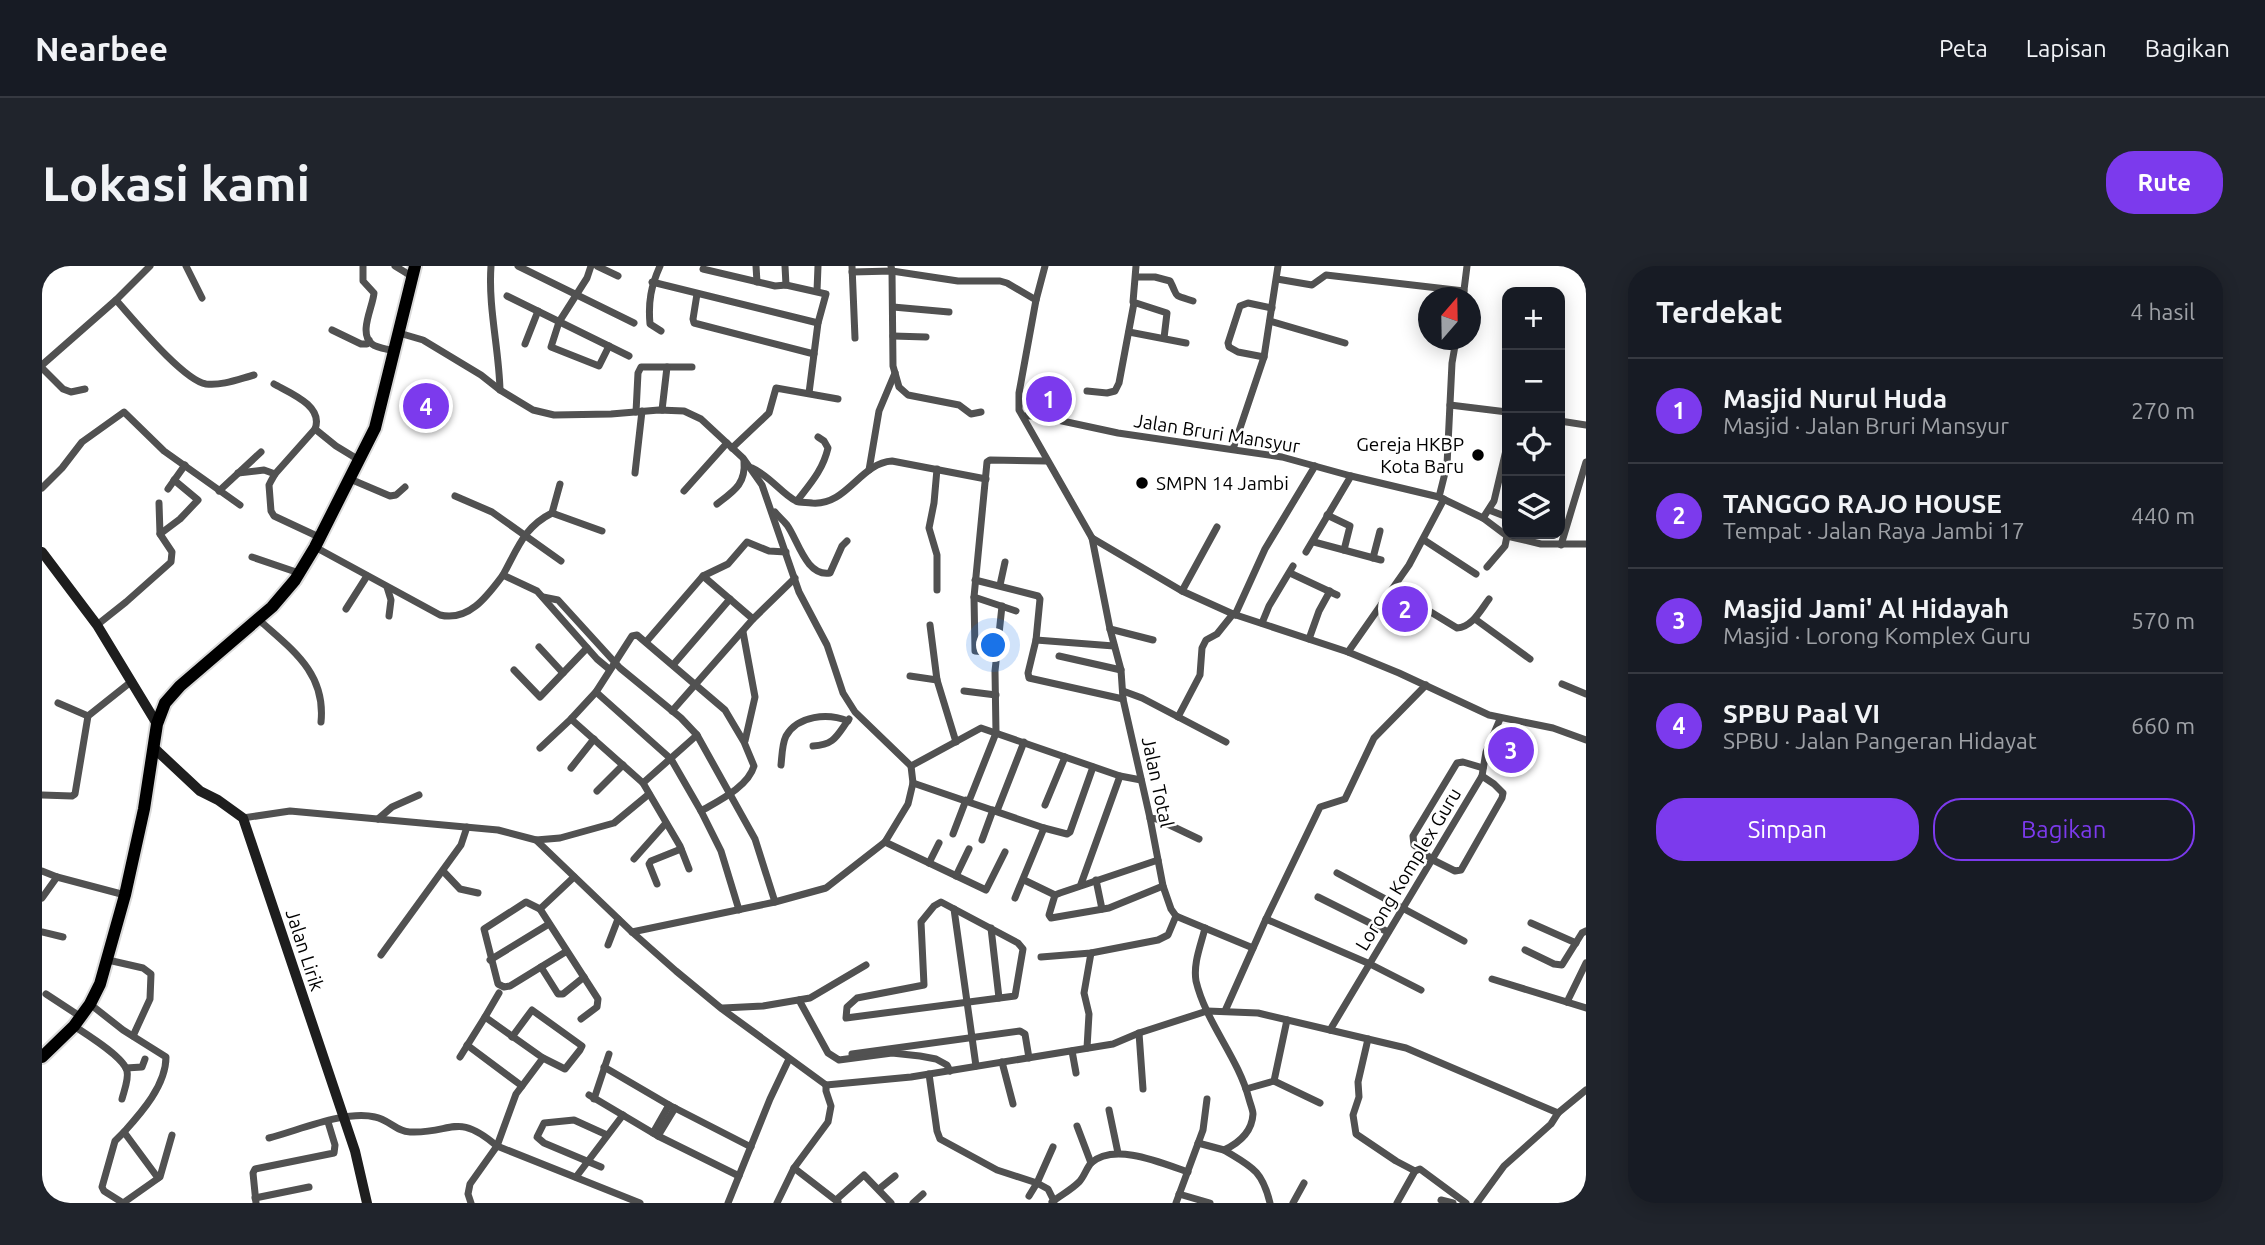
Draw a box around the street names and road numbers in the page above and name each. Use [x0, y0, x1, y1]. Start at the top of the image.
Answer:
street label: Jalan Bruri Mansyur [1132, 409, 1302, 457]
street label: Jalan Total [1138, 735, 1178, 829]
street label: Lorong Komplex Guru [1351, 784, 1465, 954]
street label: Jalan Lirik [281, 906, 329, 994]

